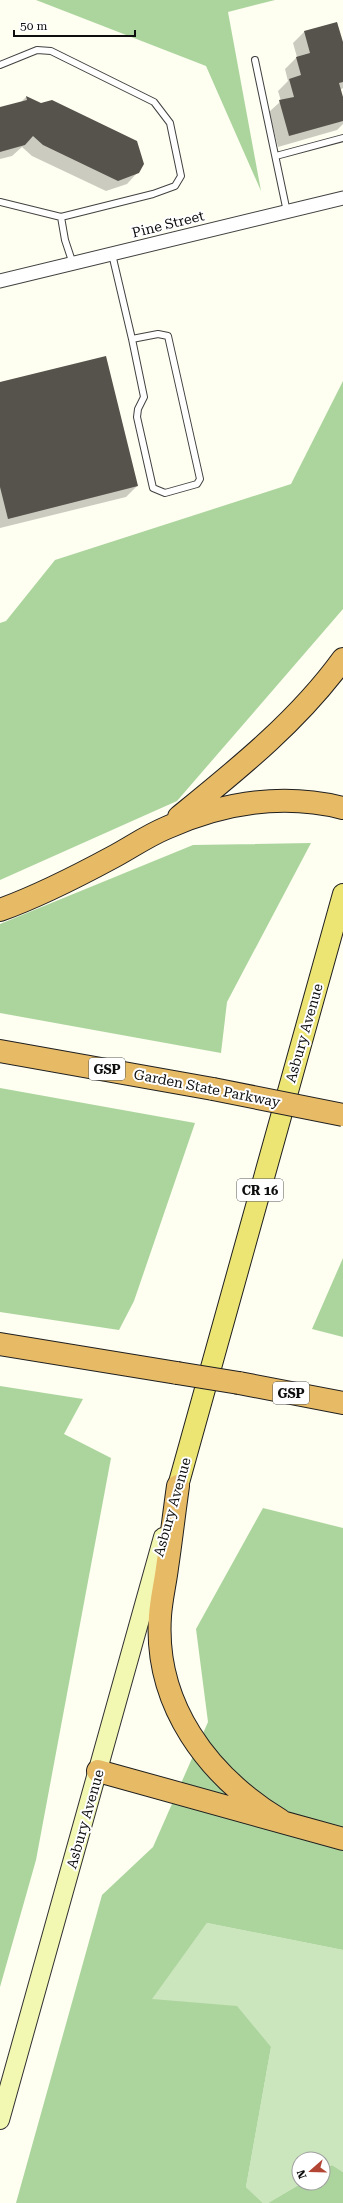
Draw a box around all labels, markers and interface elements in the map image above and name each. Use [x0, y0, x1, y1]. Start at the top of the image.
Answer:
scale bar [14, 12, 135, 38]
text: 50 m [20, 19, 47, 33]
street label: Pine Street [130, 207, 206, 241]
street label: Asbury Avenue [282, 981, 326, 1084]
road number: GSP [89, 1058, 125, 1080]
street label: Garden State Parkway [132, 1066, 282, 1110]
road number: CR 16 [237, 1179, 283, 1201]
road number: GSP [273, 1382, 309, 1404]
street label: Asbury Avenue [150, 1455, 194, 1558]
street label: Asbury Avenue [63, 1767, 107, 1870]
north arrow [291, 2151, 331, 2191]
text: N [294, 2168, 310, 2180]

